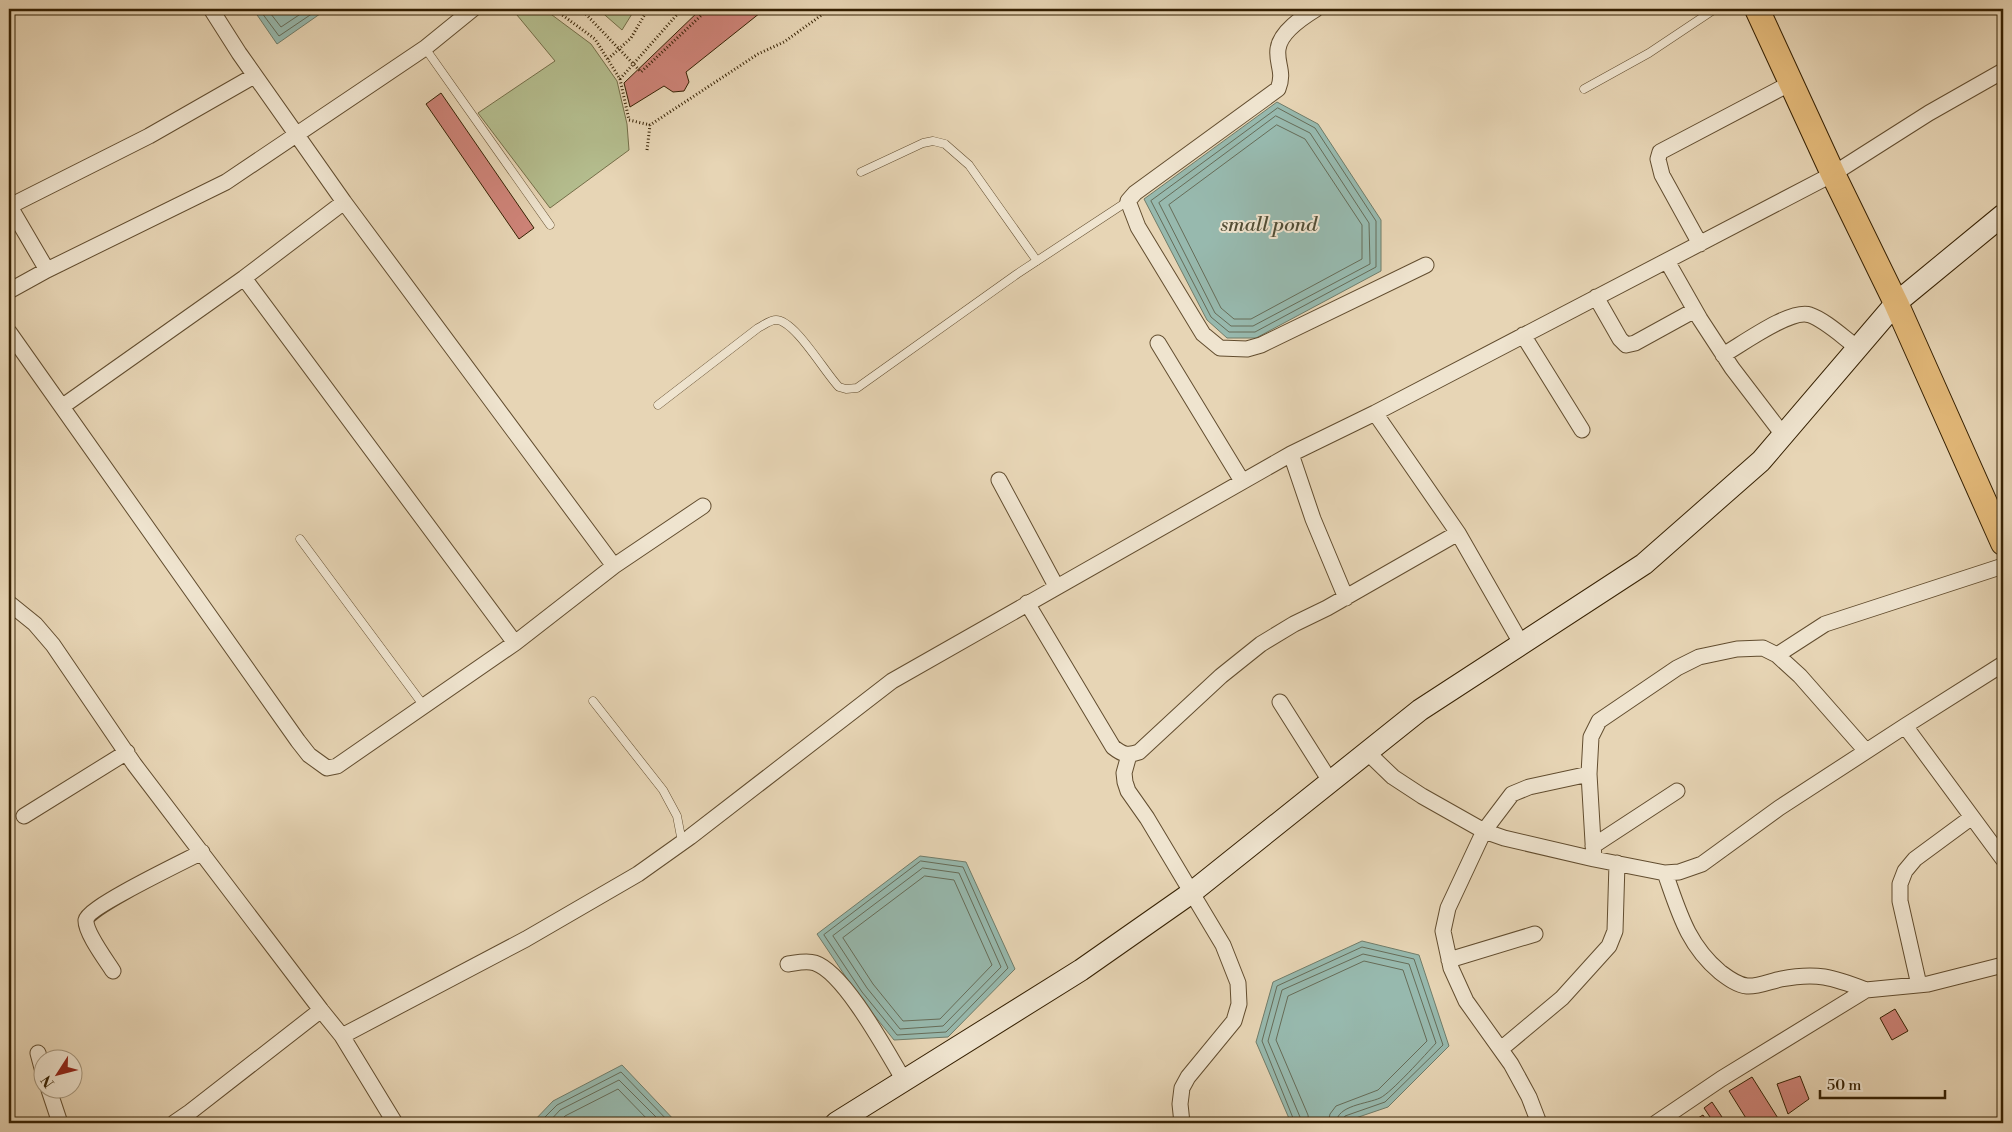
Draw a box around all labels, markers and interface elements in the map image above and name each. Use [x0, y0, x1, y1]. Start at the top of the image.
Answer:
water label: small pond [1220, 213, 1318, 238]
north arrow [32, 1050, 82, 1100]
scale bar [1820, 1067, 1944, 1099]
text: N [38, 1071, 59, 1091]
text: 50 m [1827, 1076, 1861, 1095]

